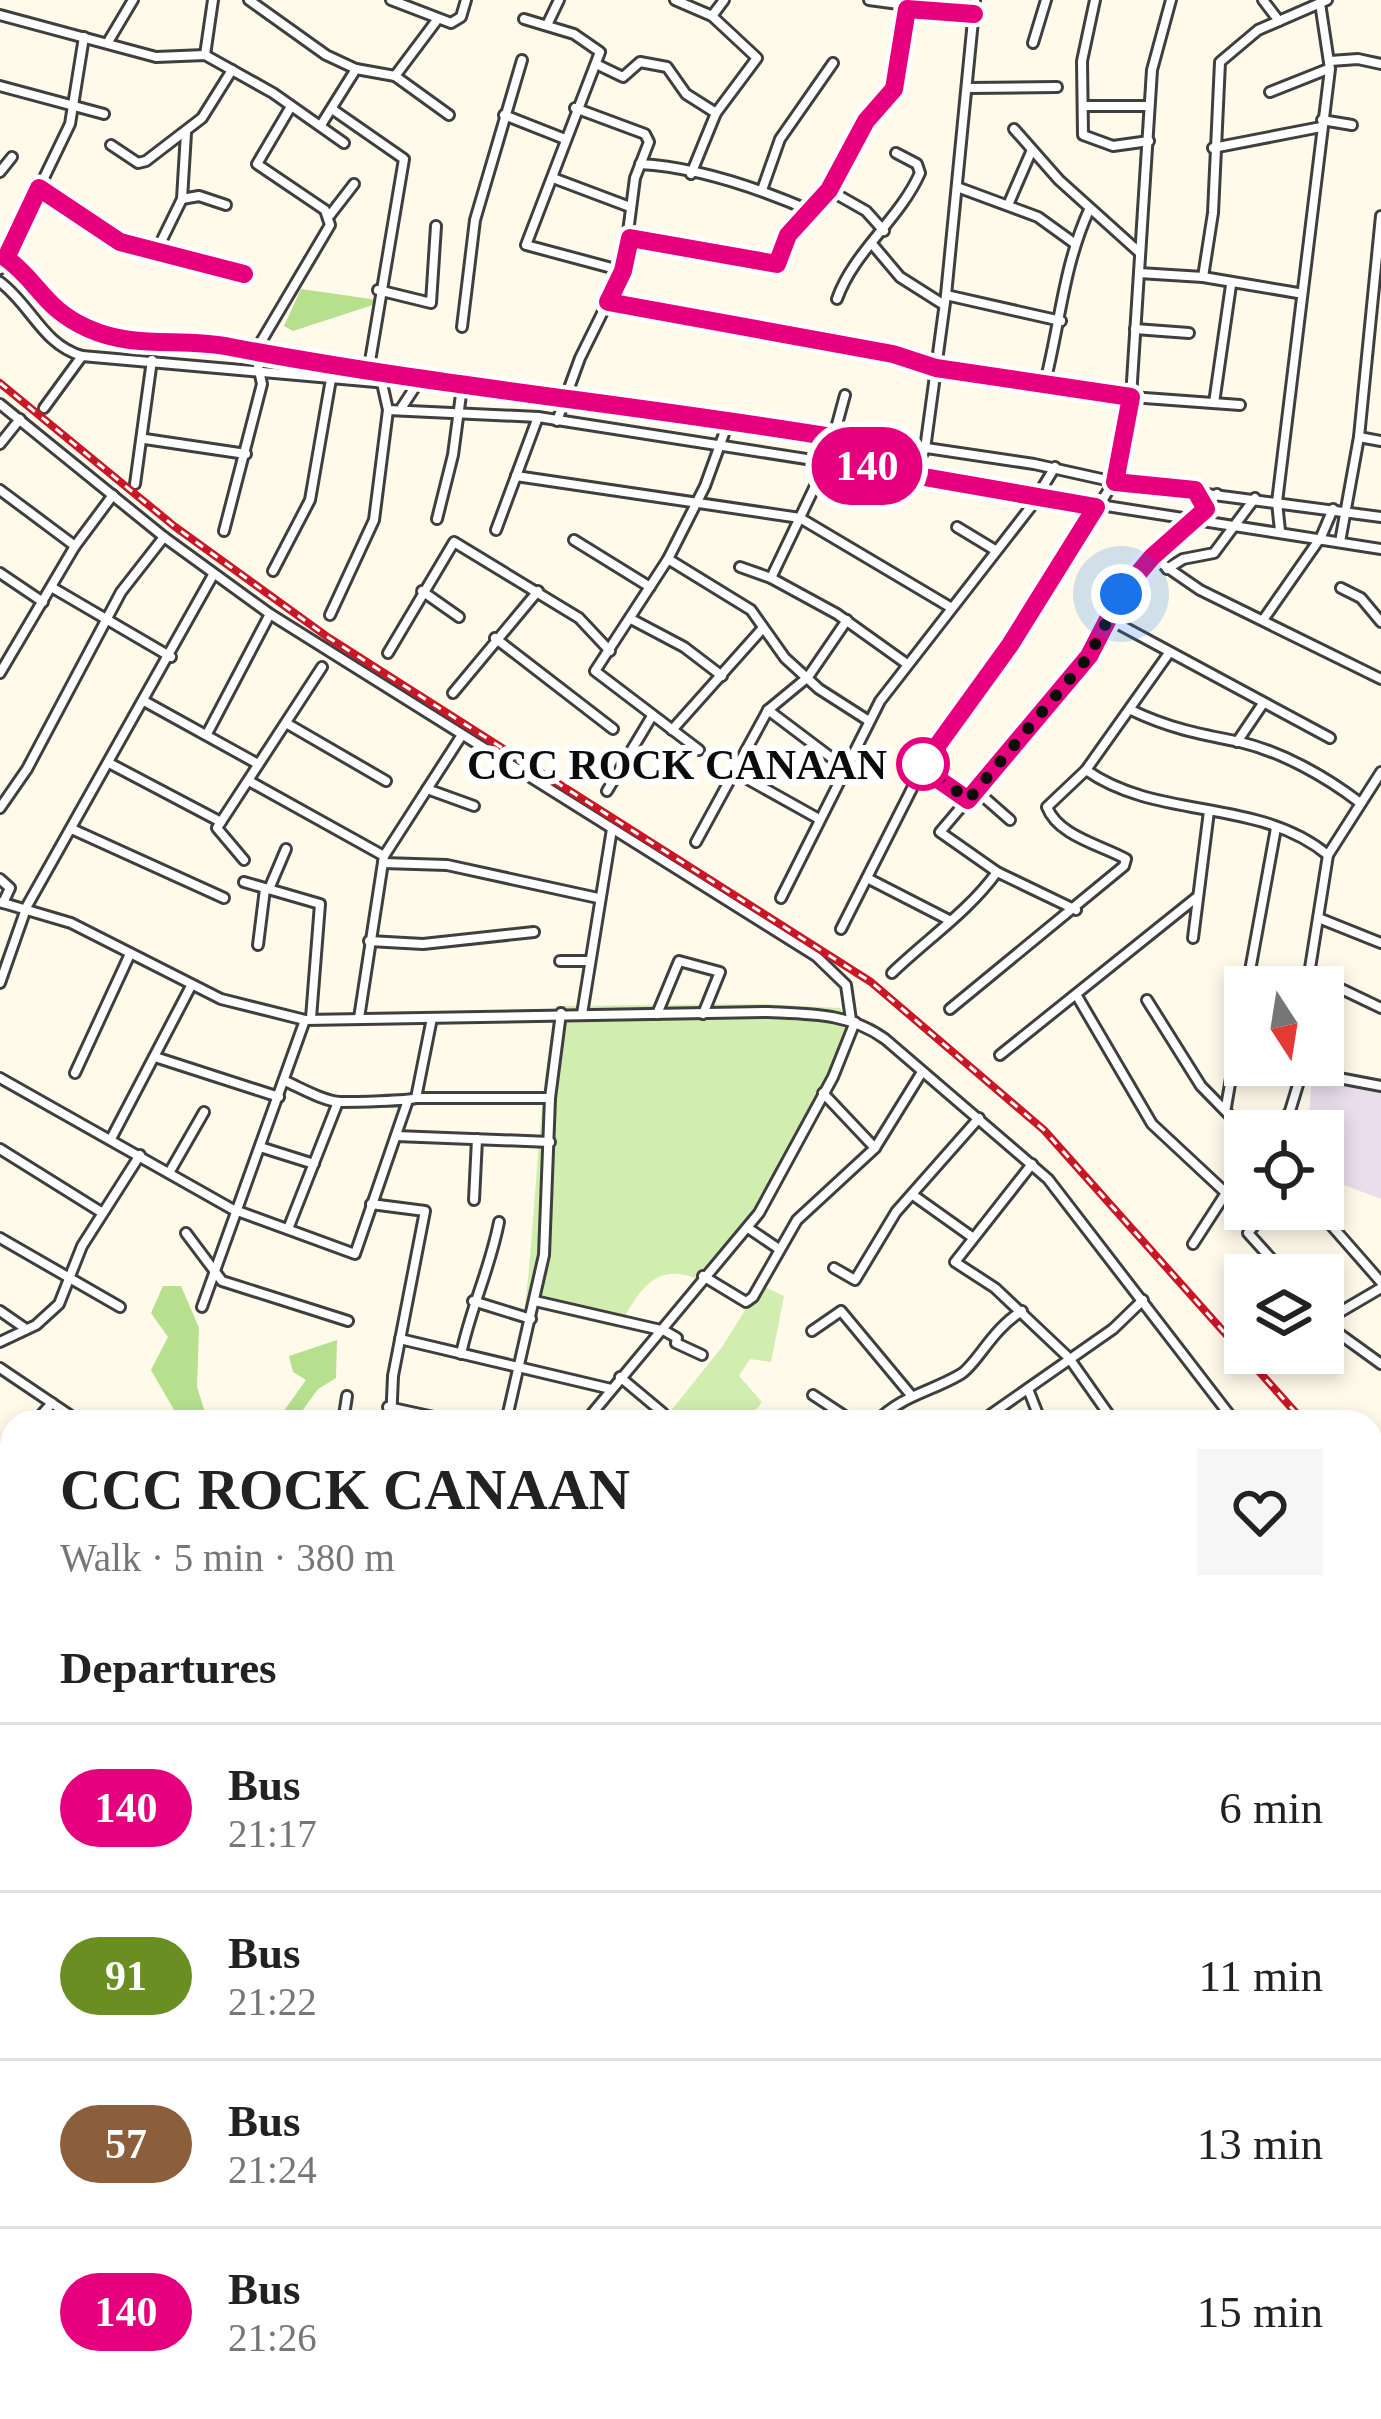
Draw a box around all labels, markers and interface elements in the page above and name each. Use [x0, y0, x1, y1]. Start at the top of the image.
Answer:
line badge: 140 [798, 427, 936, 505]
text: 140 [836, 443, 899, 489]
your location [1091, 564, 1151, 624]
marker: CCC ROCK CANAAN [898, 739, 948, 789]
place label: CCC ROCK CANAAN [467, 742, 887, 788]
north arrow [1224, 966, 1344, 1086]
map controls [1224, 966, 1344, 1374]
button: locate [1224, 1110, 1344, 1230]
button: layers [1224, 1254, 1344, 1374]
button: heart [1197, 1449, 1323, 1575]
text: CCC ROCK CANAAN [60, 1458, 630, 1521]
text: Walk · 5 min · 380 m [60, 1536, 395, 1579]
text: Departures [60, 1643, 277, 1693]
text: Bus [228, 1760, 301, 1810]
text: 6 min [1219, 1783, 1323, 1833]
text: 140 [95, 1785, 158, 1831]
text: 21:17 [228, 1812, 317, 1855]
text: Bus [228, 1928, 301, 1978]
text: 11 min [1198, 1951, 1323, 2001]
text: 91 [105, 1953, 147, 1999]
text: 21:22 [228, 1980, 317, 2023]
text: Bus [228, 2096, 301, 2146]
text: 13 min [1197, 2119, 1323, 2169]
text: 57 [105, 2121, 147, 2167]
text: 21:24 [228, 2148, 317, 2191]
text: Bus [228, 2264, 301, 2314]
text: 15 min [1197, 2287, 1323, 2337]
text: 140 [95, 2289, 158, 2335]
text: 21:26 [228, 2316, 317, 2359]

